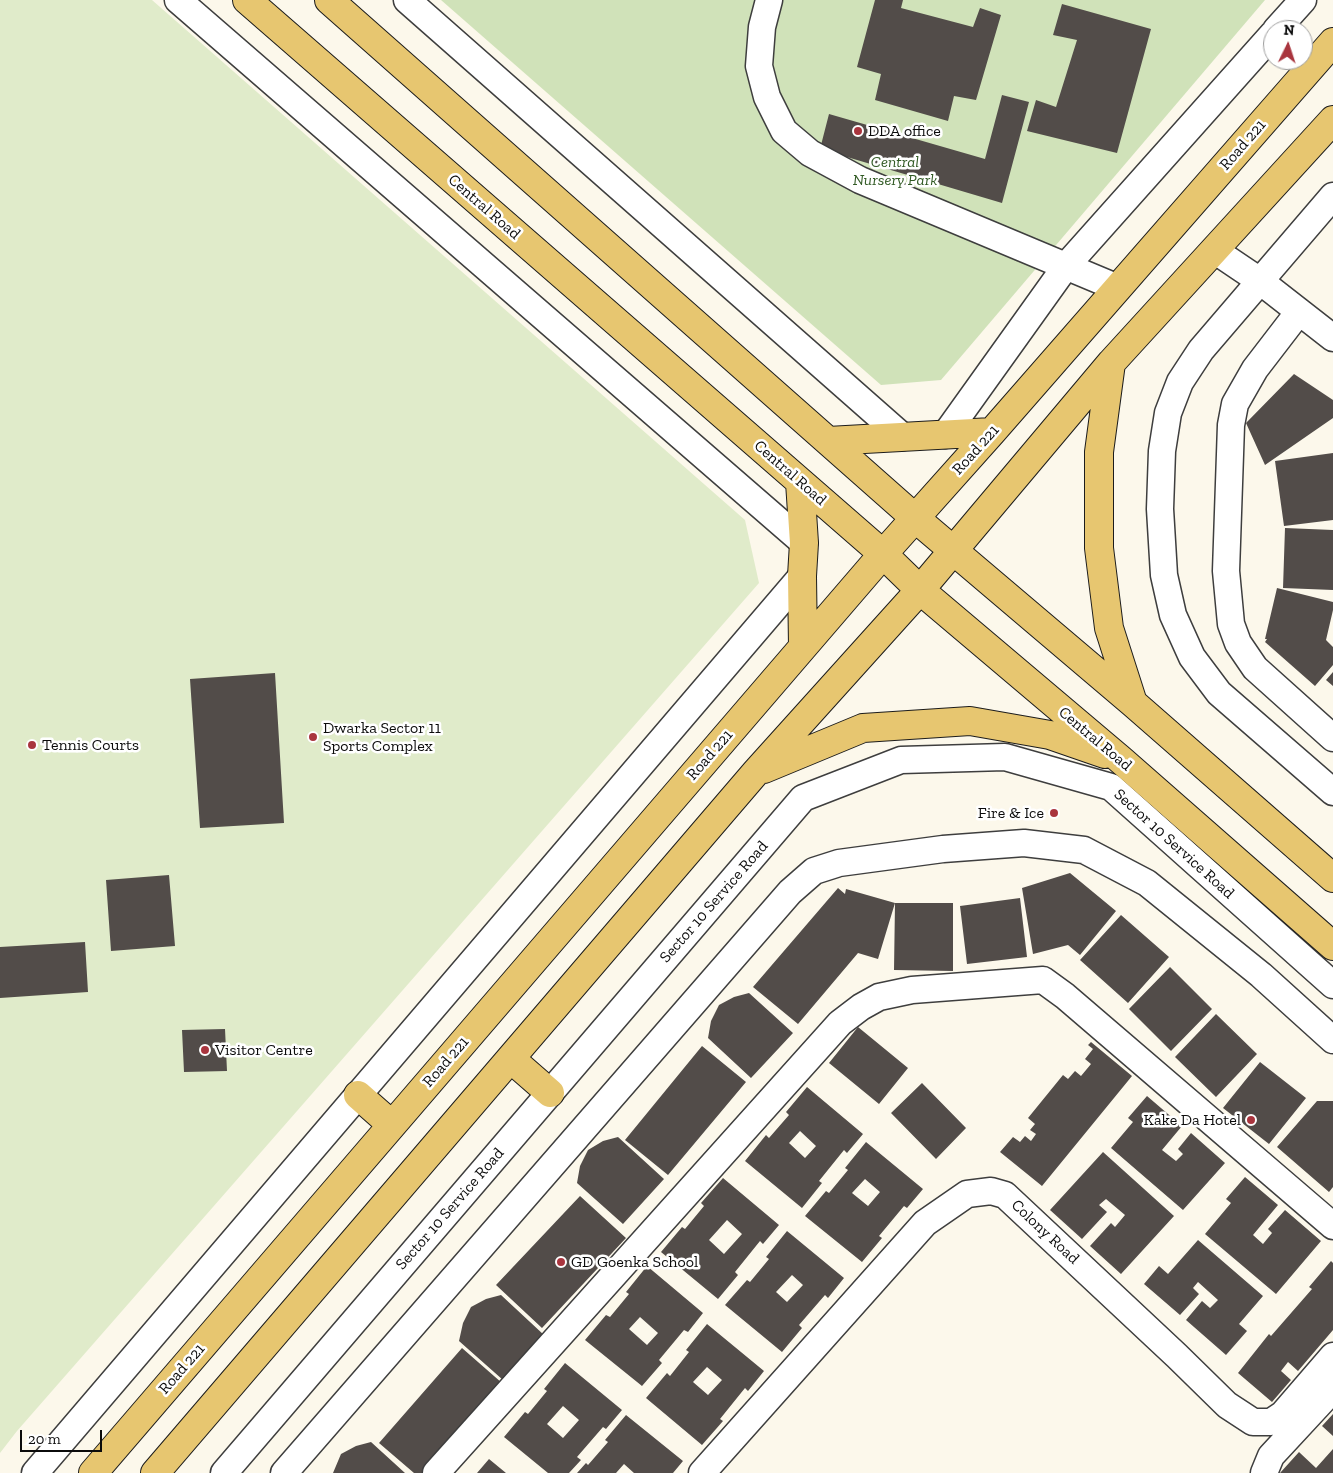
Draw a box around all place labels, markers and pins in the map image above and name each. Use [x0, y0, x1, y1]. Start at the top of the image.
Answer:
place label: DDA office [868, 121, 941, 141]
marker: DDA office [852, 125, 864, 137]
place label: Dwarka Sector 11 Sports Complex [323, 718, 441, 756]
marker: Dwarka Sector 11 Sports Complex [307, 731, 319, 743]
place label: Tennis Courts [42, 735, 139, 755]
marker: Tennis Courts [26, 739, 38, 751]
place label: Fire & Ice [978, 803, 1044, 823]
marker: Fire & Ice [1048, 807, 1060, 819]
place label: Visitor Centre [215, 1040, 313, 1060]
marker: Visitor Centre [199, 1044, 211, 1056]
place label: Kake Da Hotel [1144, 1110, 1241, 1130]
marker: Kake Da Hotel [1245, 1114, 1257, 1126]
place label: GD Goenka School [571, 1252, 698, 1272]
marker: GD Goenka School [555, 1256, 567, 1268]

